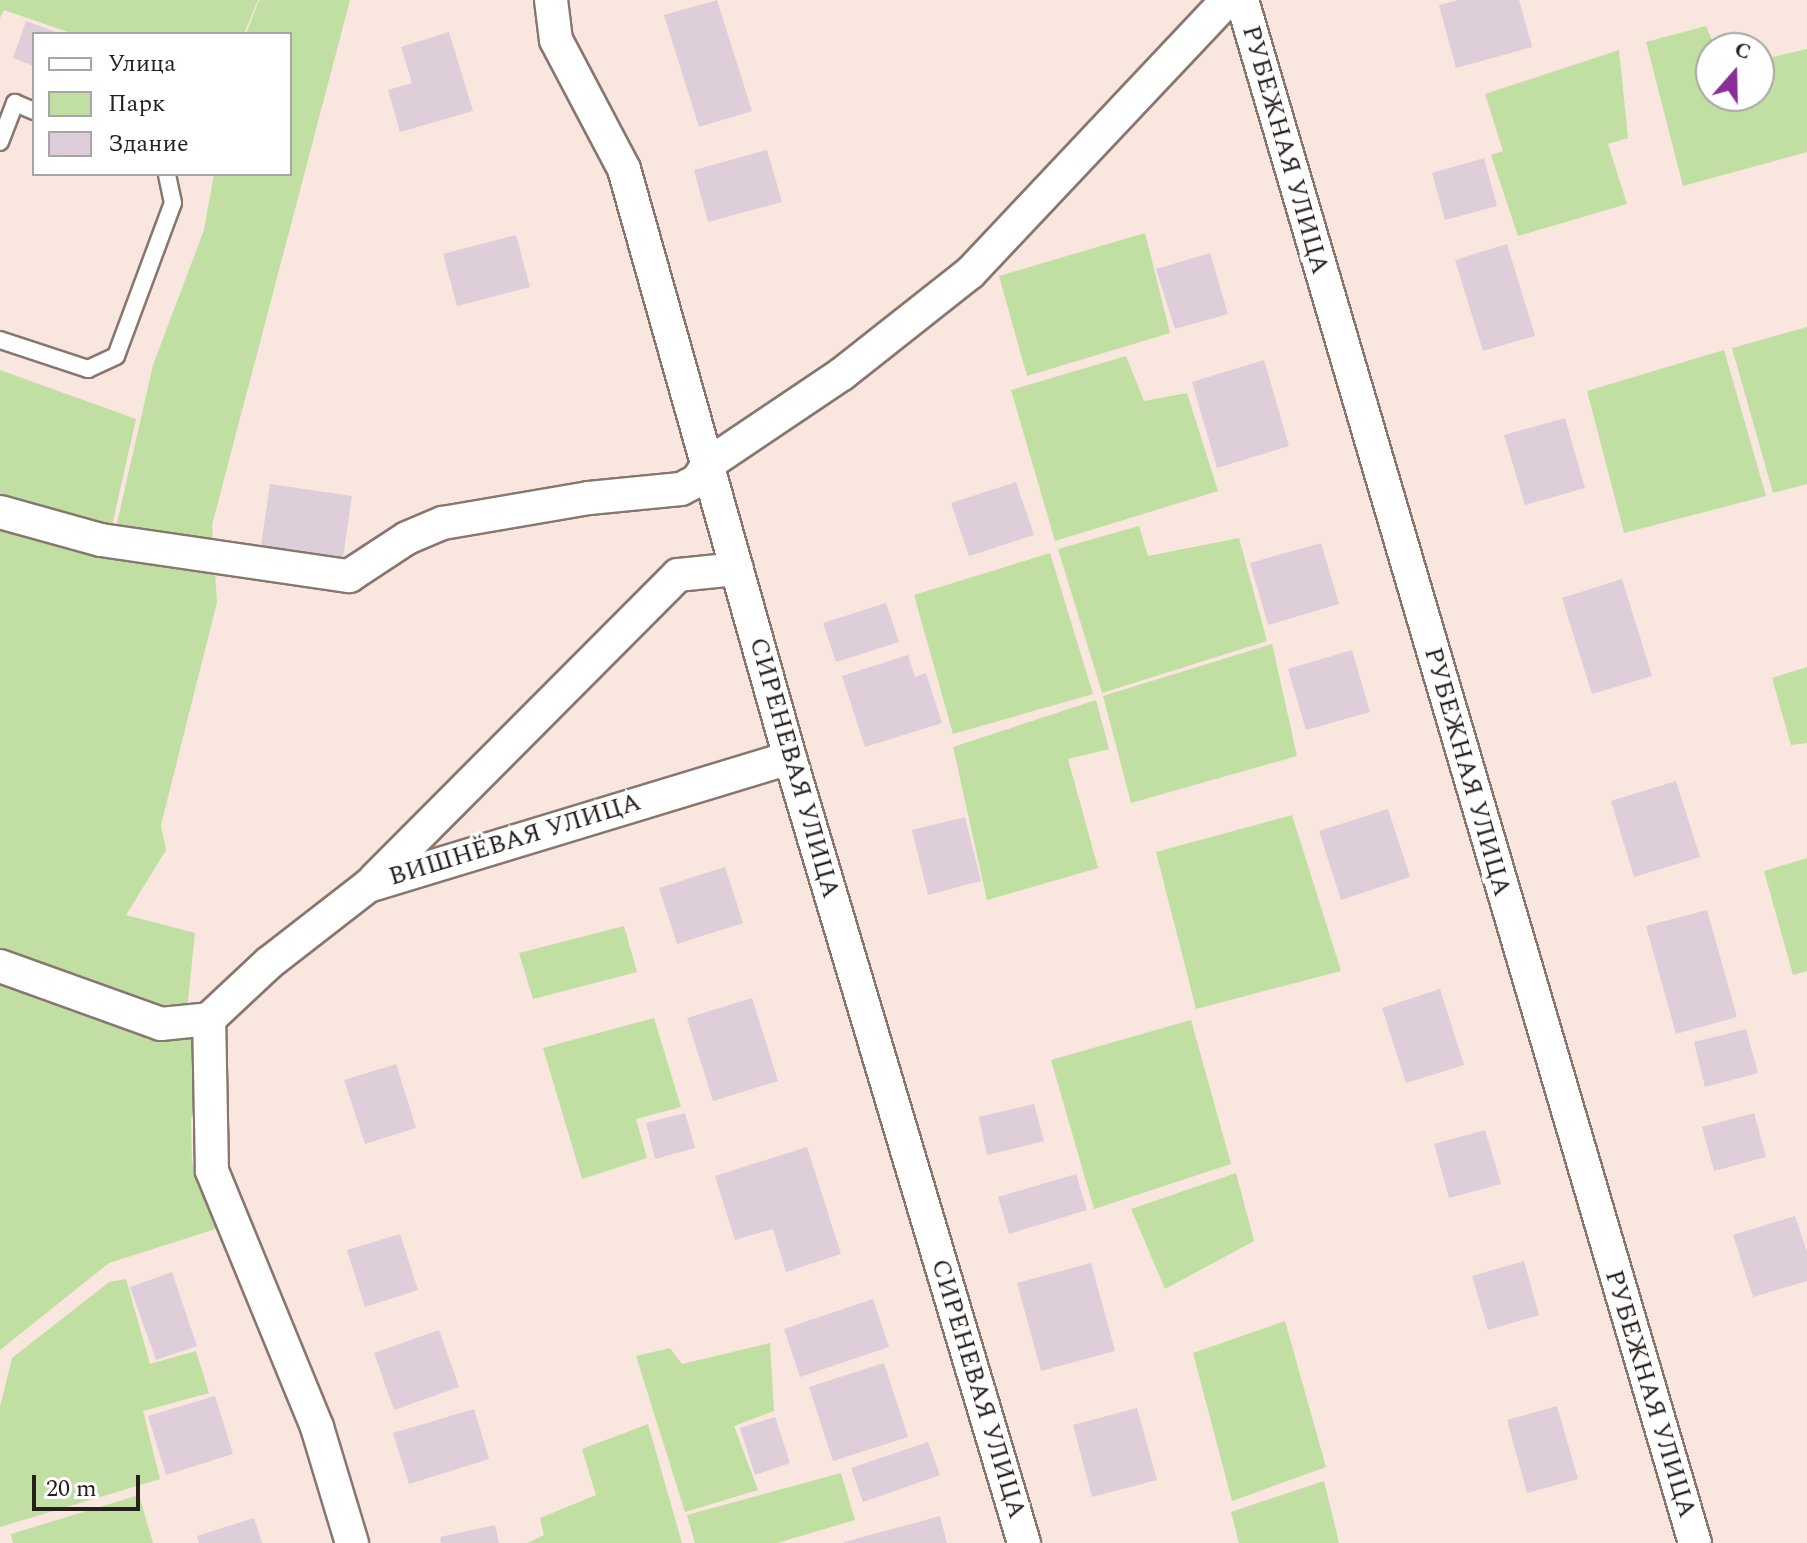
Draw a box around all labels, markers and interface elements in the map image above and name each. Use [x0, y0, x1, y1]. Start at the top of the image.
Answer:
street label: РУБЕЖНАЯ УЛИЦА [1235, 22, 1335, 278]
legend [32, 32, 292, 176]
north arrow [1695, 32, 1775, 112]
text: С [1730, 33, 1756, 69]
text: Улица [108, 46, 176, 82]
text: Парк [108, 86, 165, 122]
text: Здание [108, 126, 189, 162]
street label: СИРЕНЕВАЯ УЛИЦА [742, 634, 846, 902]
street label: РУБЕЖНАЯ УЛИЦА [1417, 644, 1517, 900]
street label: ВИШНЁВАЯ УЛИЦА [385, 787, 645, 893]
street label: СИРЕНЕВАЯ УЛИЦА [924, 1255, 1032, 1523]
street label: РУБЕЖНАЯ УЛИЦА [1597, 1266, 1703, 1522]
scale bar [36, 1459, 144, 1509]
text: 20 m [46, 1471, 97, 1507]

